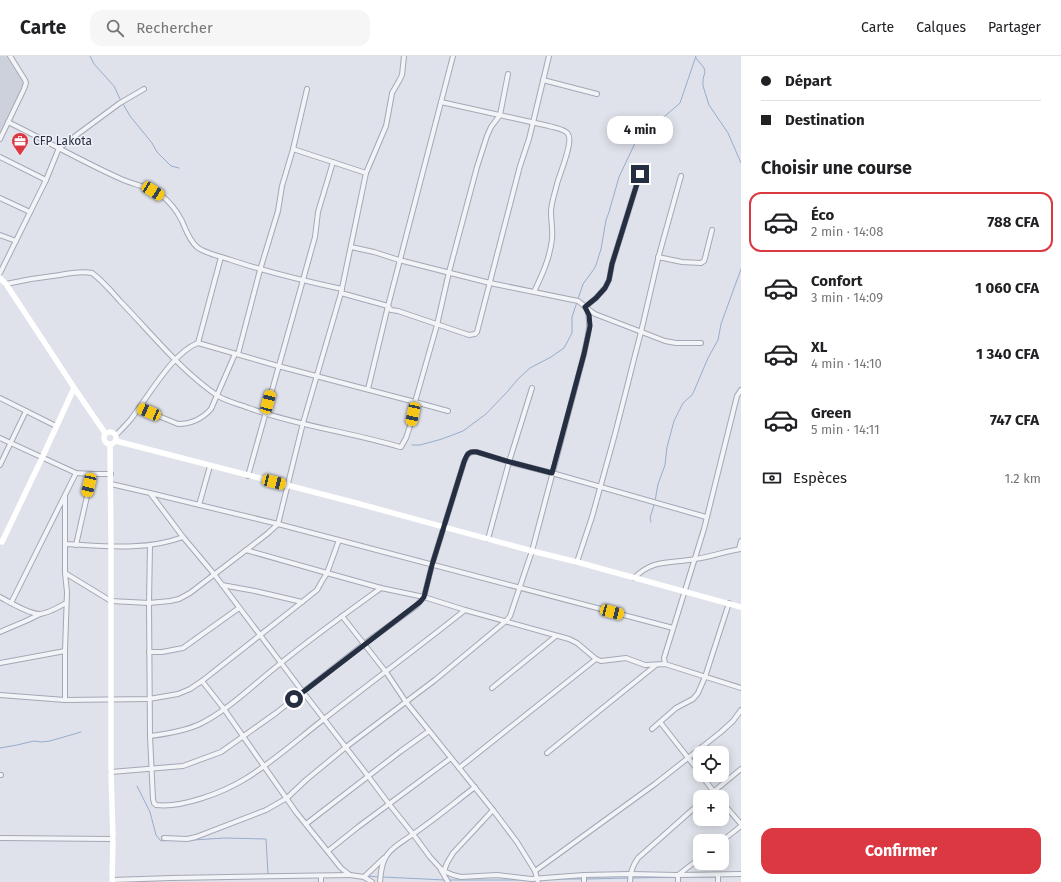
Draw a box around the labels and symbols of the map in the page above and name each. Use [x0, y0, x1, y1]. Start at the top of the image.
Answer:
callout: 4 min [607, 116, 673, 144]
office icon: CFP Lakota [10, 131, 30, 156]
place label: CFP Lakota [33, 134, 92, 148]
route end [631, 165, 649, 183]
car [140, 180, 166, 202]
car [259, 389, 277, 415]
car [405, 401, 421, 427]
car [136, 402, 162, 422]
car [80, 472, 98, 498]
car [261, 473, 287, 491]
car [599, 603, 625, 621]
route start [285, 690, 303, 708]

